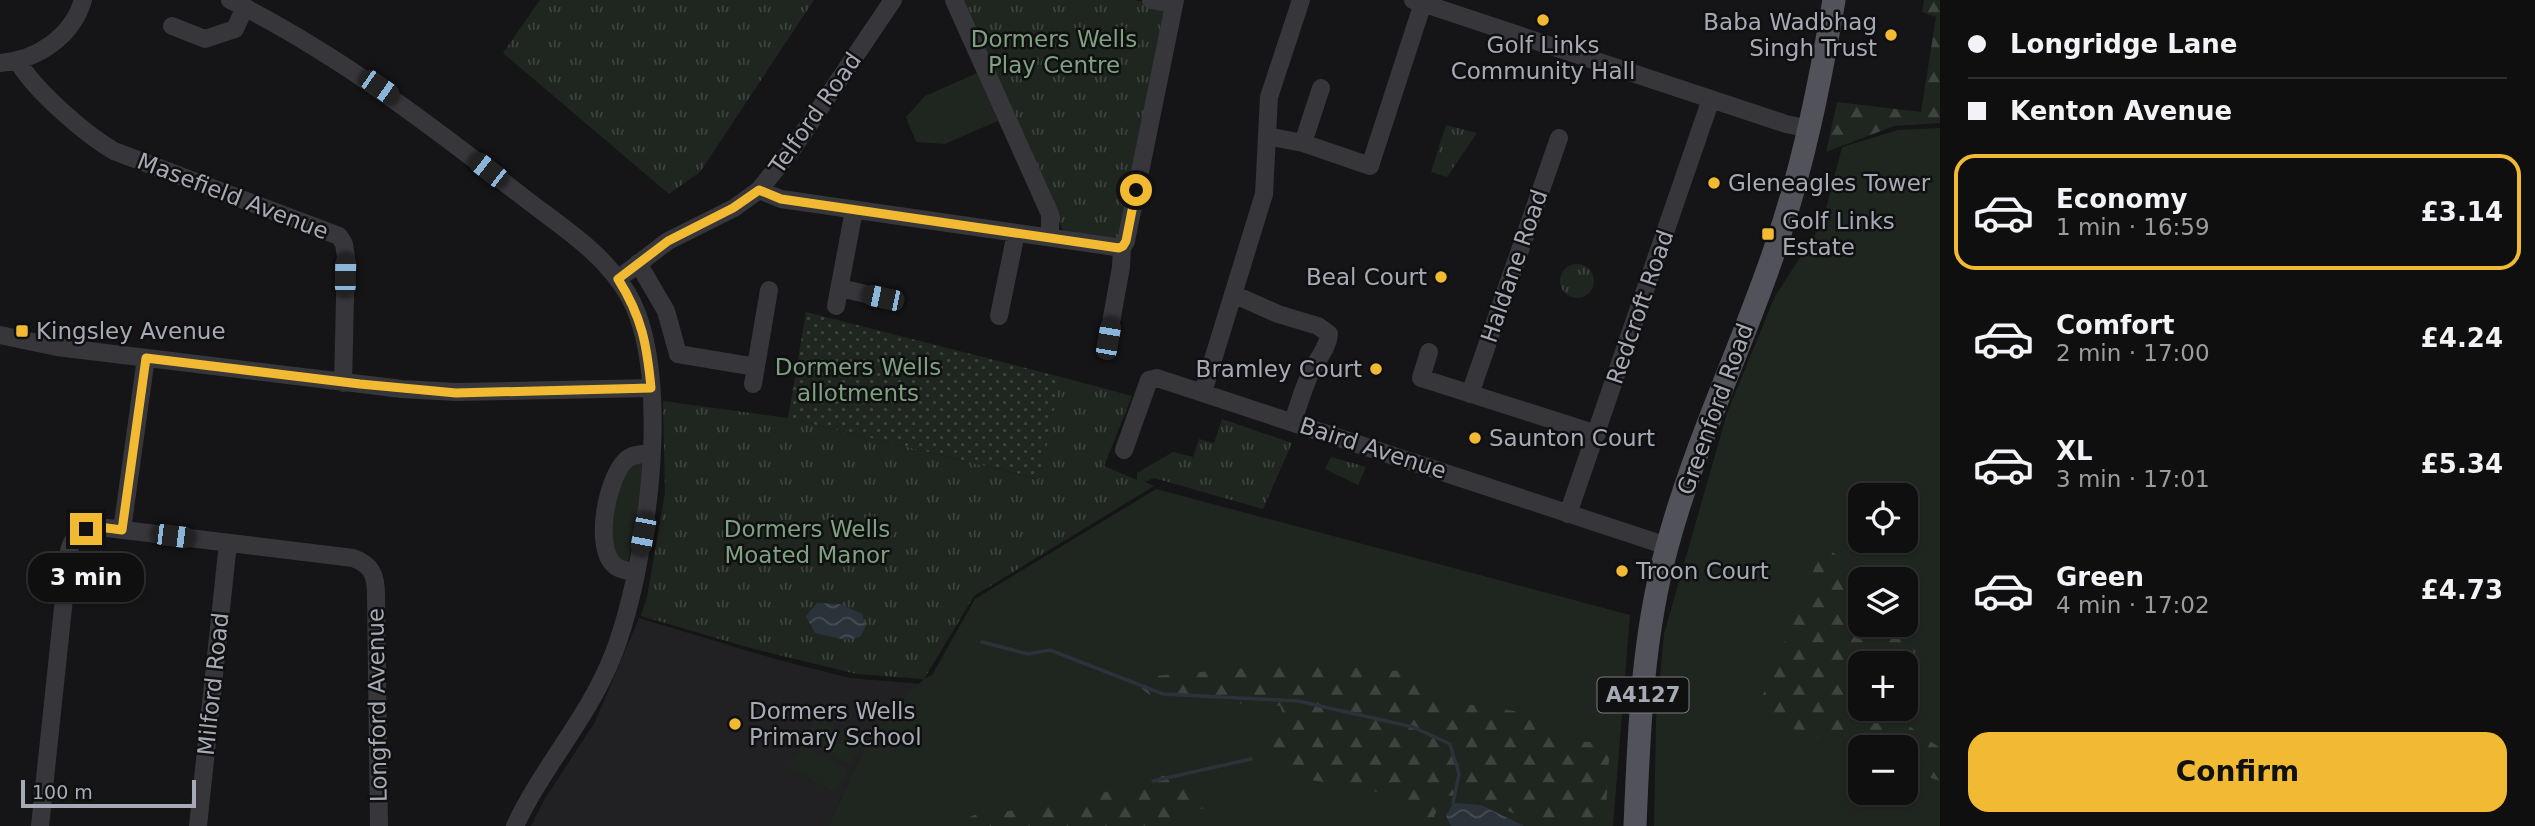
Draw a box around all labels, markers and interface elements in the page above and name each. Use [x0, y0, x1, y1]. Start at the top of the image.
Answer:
place label: Baba Wadbhag Singh Trust [1703, 9, 1877, 61]
marker: Golf Links Community Hall [1535, 12, 1551, 28]
park label: Dormers Wells Play Centre [971, 26, 1137, 78]
marker: Baba Wadbhag Singh Trust [1883, 27, 1899, 43]
text: Longridge Lane [2010, 29, 2237, 59]
place label: Golf Links Community Hall [1451, 32, 1635, 84]
street label: Telford Road [763, 48, 866, 179]
car [356, 66, 403, 108]
text: Kenton Avenue [2010, 96, 2232, 126]
street label: Masefield Avenue [134, 148, 332, 244]
car [465, 149, 512, 191]
place label: Gleneagles Tower [1728, 170, 1931, 196]
route start [1120, 174, 1152, 206]
marker: Gleneagles Tower [1706, 175, 1722, 191]
icon: car [1972, 181, 2035, 244]
text: Economy [2056, 184, 2187, 214]
street label: Haldane Road [1476, 186, 1552, 346]
text: £3.14 [2421, 197, 2503, 227]
place label: Golf Links Estate [1782, 208, 1895, 260]
text: 1 min · 16:59 [2056, 214, 2210, 240]
marker: Golf Links Estate [1760, 226, 1776, 242]
street label: Redcroft Road [1601, 227, 1679, 387]
car [335, 254, 356, 296]
place label: Beal Court [1306, 264, 1427, 290]
marker: Beal Court [1433, 269, 1449, 285]
car [861, 283, 906, 313]
icon: car [1972, 307, 2035, 370]
text: Comfort [2056, 310, 2174, 340]
car [1095, 316, 1122, 362]
place label: Kingsley Avenue [36, 318, 226, 344]
street label: Greenford Road [1672, 320, 1758, 498]
marker: Kingsley Avenue [14, 323, 30, 339]
text: £4.24 [2421, 323, 2503, 353]
text: 2 min · 17:00 [2056, 340, 2210, 366]
park label: Dormers Wells allotments [775, 354, 941, 406]
place label: Bramley Court [1196, 356, 1362, 382]
marker: Bramley Court [1368, 361, 1384, 377]
street label: Baird Avenue [1296, 412, 1450, 484]
place label: Saunton Court [1489, 425, 1655, 451]
marker: Saunton Court [1467, 430, 1483, 446]
icon: car [1972, 433, 2035, 496]
text: XL [2056, 436, 2093, 466]
text: £5.34 [2421, 449, 2503, 479]
text: 3 min · 17:01 [2056, 466, 2210, 492]
map controls [1848, 483, 1918, 805]
button: locate [1848, 483, 1918, 553]
car [629, 511, 658, 557]
route end [70, 513, 102, 545]
park label: Dormers Wells Moated Manor [724, 516, 890, 568]
car [151, 523, 196, 549]
callout: 3 min [28, 554, 144, 602]
place label: Troon Court [1635, 558, 1769, 584]
icon: car [1972, 559, 2035, 622]
text: Green [2056, 562, 2144, 592]
marker: Troon Court [1614, 563, 1630, 579]
text: 3 min [50, 564, 122, 590]
button: layers [1848, 567, 1918, 637]
text: £4.73 [2421, 575, 2503, 605]
text: 4 min · 17:02 [2056, 592, 2210, 618]
street label: Longford Avenue [362, 608, 392, 802]
street label: Milford Road [193, 611, 233, 757]
button: + [1848, 651, 1918, 721]
road number: A4127 [1598, 678, 1688, 712]
place label: Dormers Wells Primary School [749, 698, 922, 750]
marker: Dormers Wells Primary School [727, 716, 743, 732]
button: Confirm [1968, 732, 2507, 812]
button: − [1848, 735, 1918, 805]
scale bar [21, 777, 196, 809]
text: 100 m [32, 781, 93, 803]

